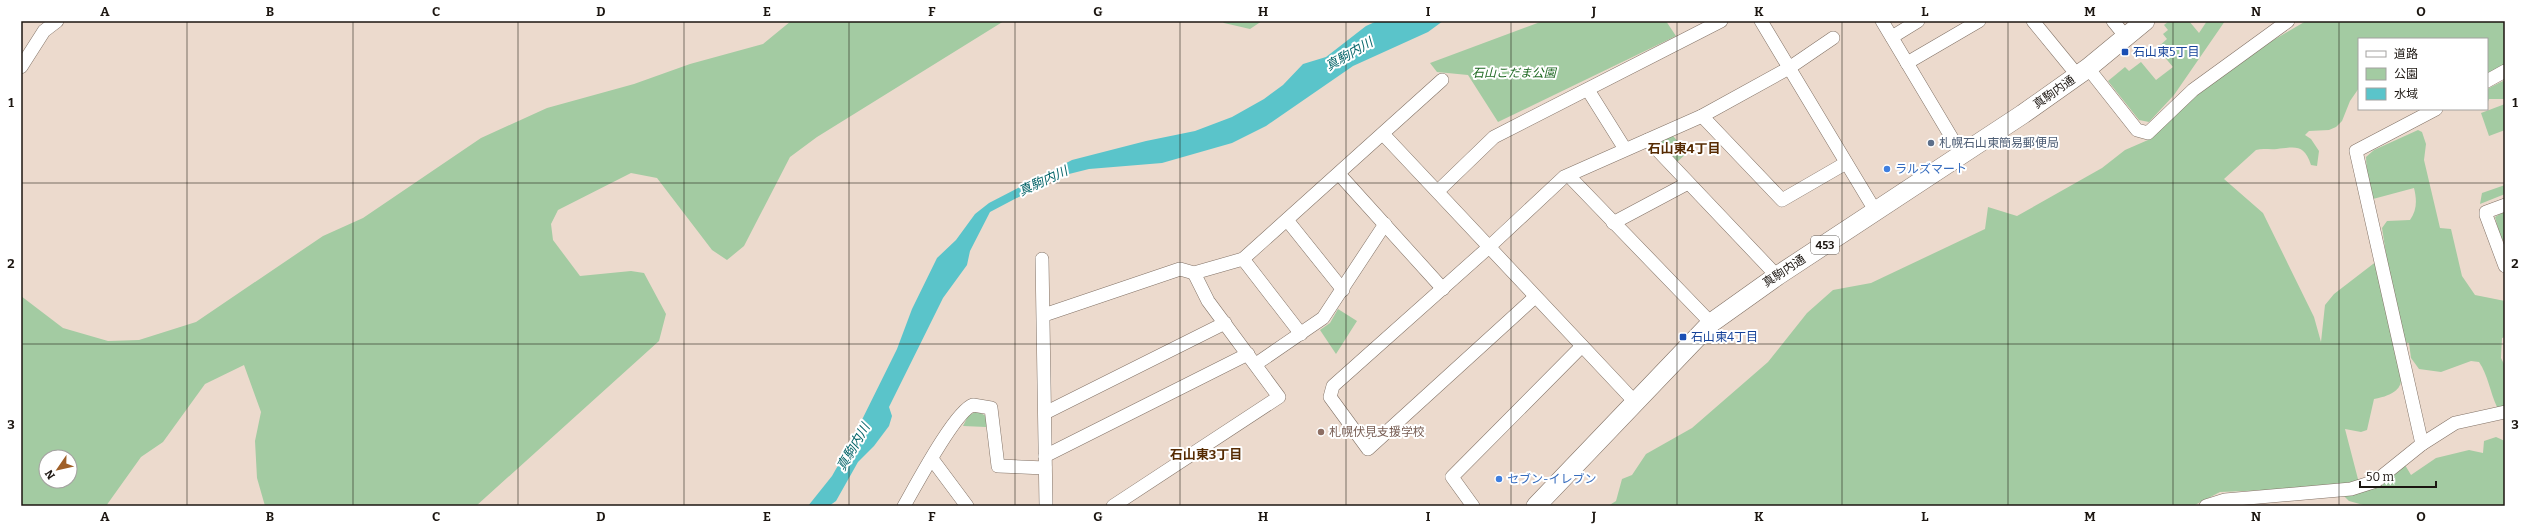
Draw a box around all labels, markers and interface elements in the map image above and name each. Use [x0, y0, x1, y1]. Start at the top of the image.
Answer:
text: A [100, 4, 110, 19]
text: B [266, 4, 274, 19]
text: C [432, 4, 440, 19]
text: D [596, 4, 606, 19]
text: E [763, 4, 771, 19]
text: F [928, 4, 936, 19]
text: G [1093, 4, 1103, 19]
text: H [1258, 4, 1268, 19]
text: I [1426, 4, 1431, 19]
text: J [1591, 4, 1597, 19]
text: K [1754, 4, 1764, 19]
text: L [1921, 4, 1929, 19]
text: M [2084, 4, 2096, 19]
text: N [2251, 4, 2261, 19]
text: O [2416, 4, 2426, 19]
water label: 真駒内川 [1323, 34, 1377, 73]
legend [2358, 38, 2488, 110]
place label: 石山東5丁目 [2133, 45, 2199, 59]
marker: 石山東5丁目 [2120, 47, 2130, 57]
text: 道路 [2394, 47, 2418, 61]
park label: 石山こだま公園 [1472, 66, 1558, 80]
text: 公園 [2394, 67, 2418, 81]
street label: 真駒内通 [2030, 72, 2078, 112]
text: 水域 [2394, 87, 2418, 101]
text: 1 [8, 95, 14, 110]
text: 1 [2512, 95, 2518, 110]
place label: 札幌石山東簡易郵便局 [1939, 136, 2059, 150]
marker: 札幌石山東簡易郵便局 [1926, 138, 1936, 148]
district label: 石山東4丁目 [1648, 141, 1720, 156]
water label: 真駒内川 [1016, 162, 1072, 199]
place label: ラルズマート [1895, 162, 1967, 176]
marker: ラルズマート [1882, 164, 1892, 174]
road number: 453 [1811, 236, 1839, 254]
street label: 真駒内通 [1760, 252, 1808, 290]
text: 2 [7, 256, 15, 271]
text: 2 [2511, 256, 2519, 271]
place label: 石山東4丁目 [1691, 330, 1758, 344]
marker: 石山東4丁目 [1678, 332, 1688, 342]
text: 3 [7, 417, 15, 432]
text: 3 [2511, 417, 2519, 432]
water label: 真駒内川 [834, 419, 873, 473]
place label: 札幌伏見支援学校 [1329, 425, 1425, 439]
marker: 札幌伏見支援学校 [1316, 427, 1326, 437]
district label: 石山東3丁目 [1170, 447, 1242, 462]
north arrow [38, 449, 78, 489]
scale bar [2360, 463, 2436, 489]
text: N [42, 467, 58, 481]
text: 50 m [2366, 470, 2395, 484]
place label: セブン-イレブン [1507, 472, 1597, 486]
marker: セブン-イレブン [1494, 474, 1504, 484]
text: A [100, 509, 110, 524]
text: B [266, 509, 274, 524]
text: C [432, 509, 440, 524]
text: D [596, 509, 606, 524]
text: E [763, 509, 771, 524]
text: F [928, 509, 936, 524]
text: G [1093, 509, 1103, 524]
text: H [1258, 509, 1268, 524]
text: I [1426, 509, 1431, 524]
text: J [1591, 509, 1597, 524]
text: K [1754, 509, 1764, 524]
text: L [1921, 509, 1929, 524]
text: M [2084, 509, 2096, 524]
text: N [2251, 509, 2261, 524]
text: O [2416, 509, 2426, 524]

